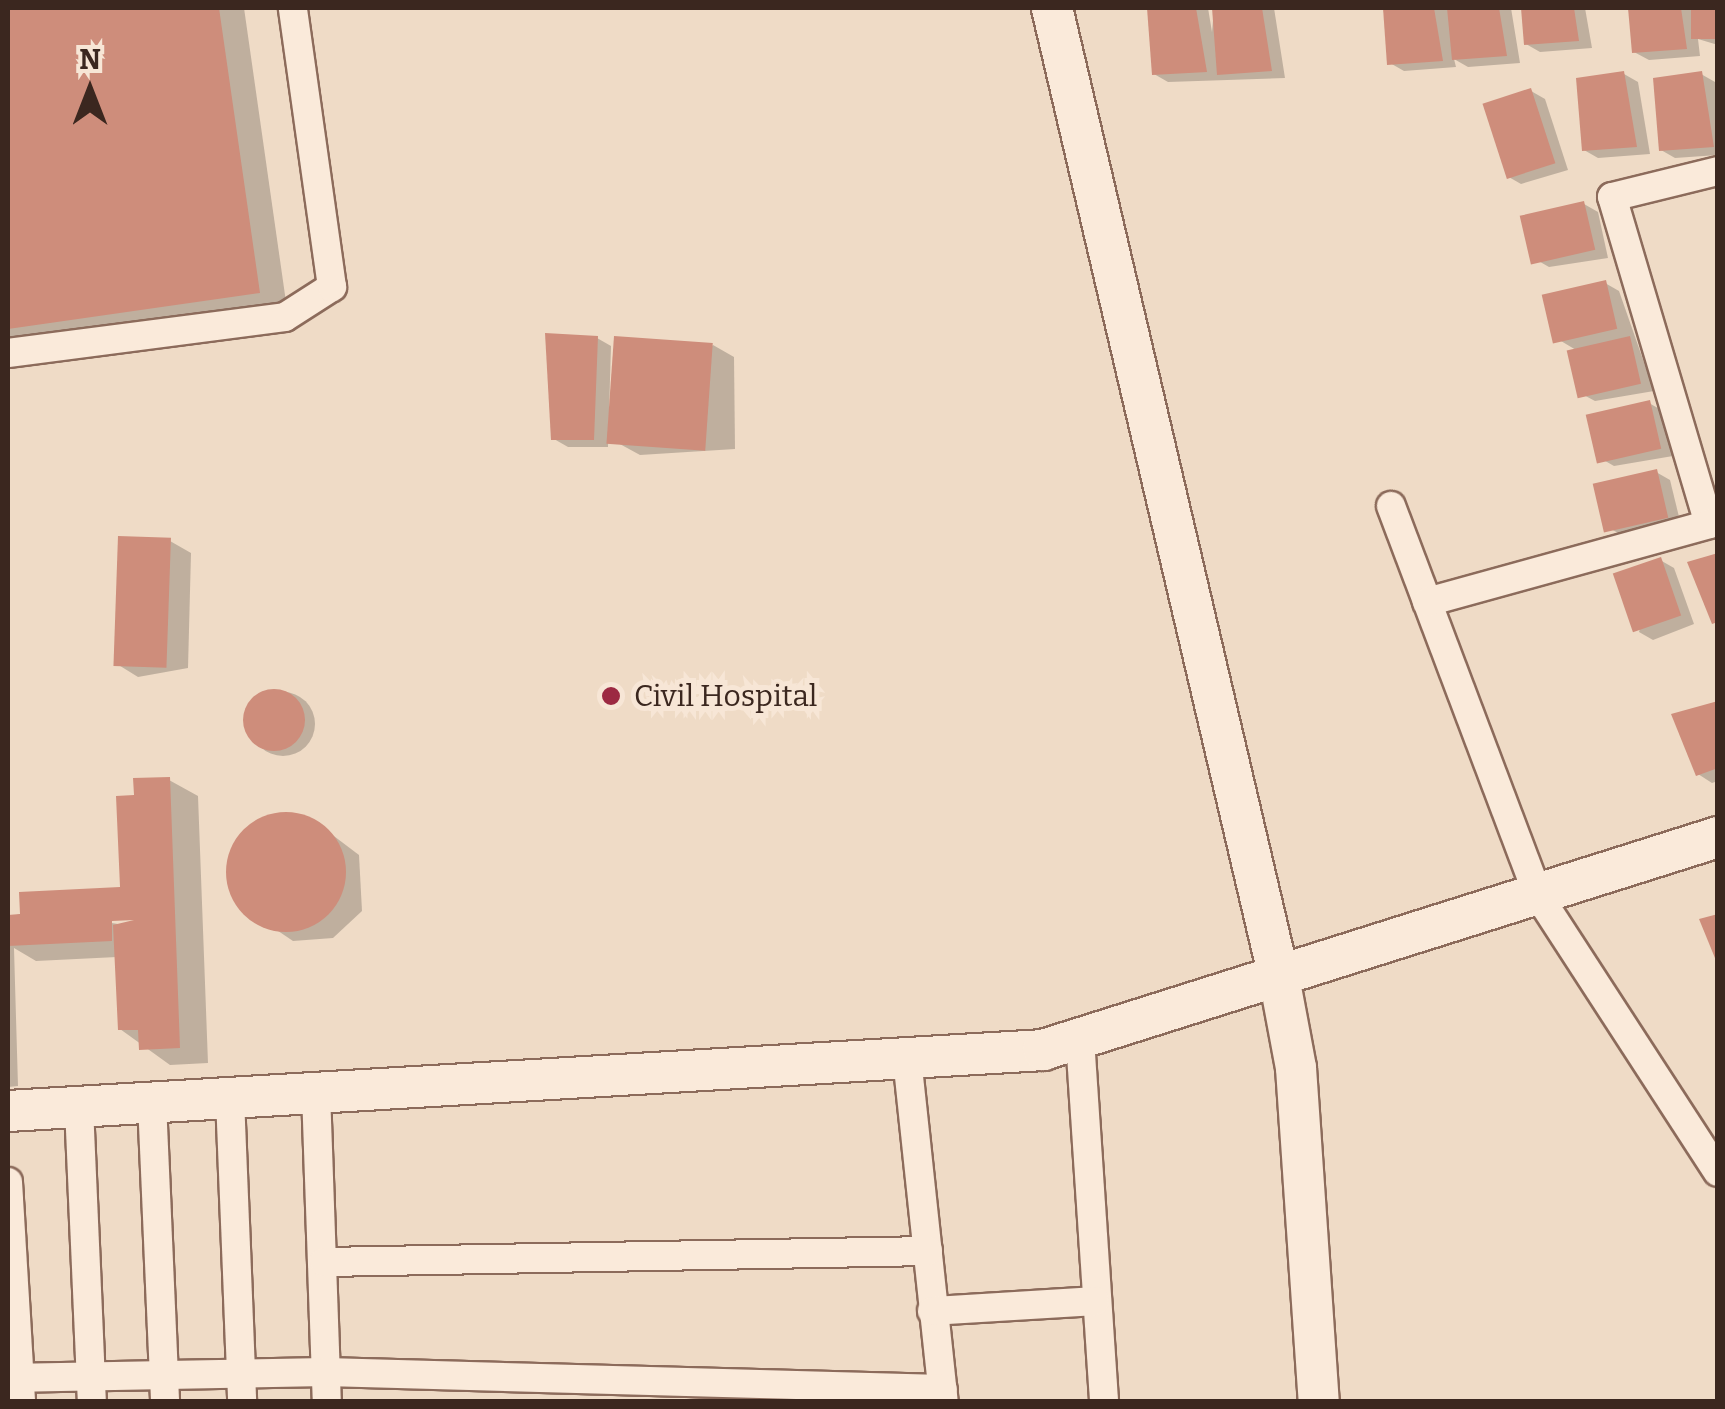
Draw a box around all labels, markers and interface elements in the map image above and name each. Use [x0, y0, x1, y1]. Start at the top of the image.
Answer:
north arrow [40, 40, 140, 140]
text: N [79, 43, 101, 76]
place label: Civil Hospital [634, 678, 817, 714]
marker: Civil Hospital [598, 683, 624, 709]

